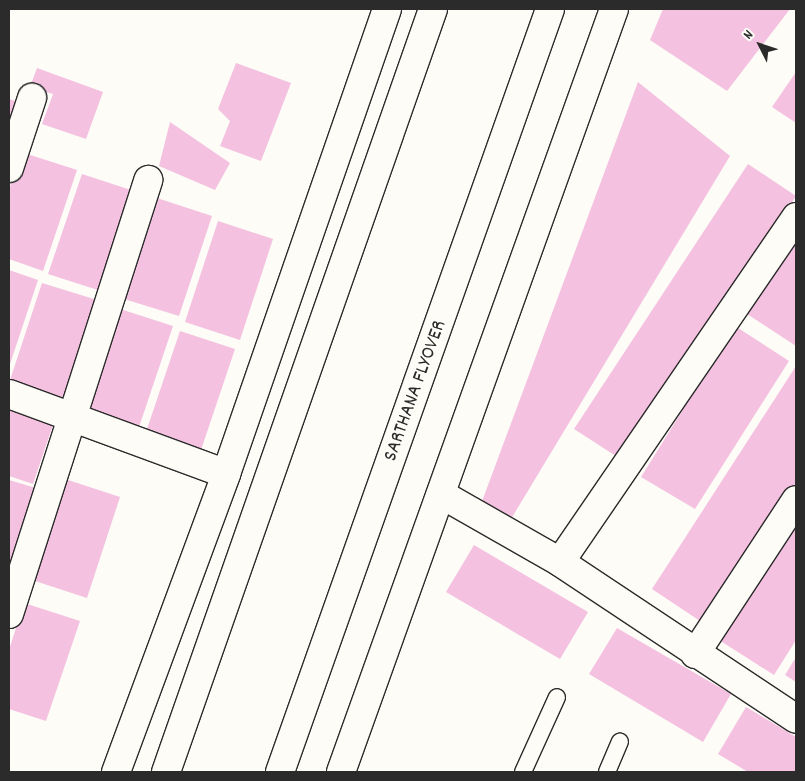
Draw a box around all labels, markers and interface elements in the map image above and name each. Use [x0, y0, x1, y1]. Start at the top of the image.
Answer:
north arrow [735, 20, 785, 70]
text: N [739, 26, 758, 44]
street label: SARTHANA FLYOVER [379, 317, 453, 465]

